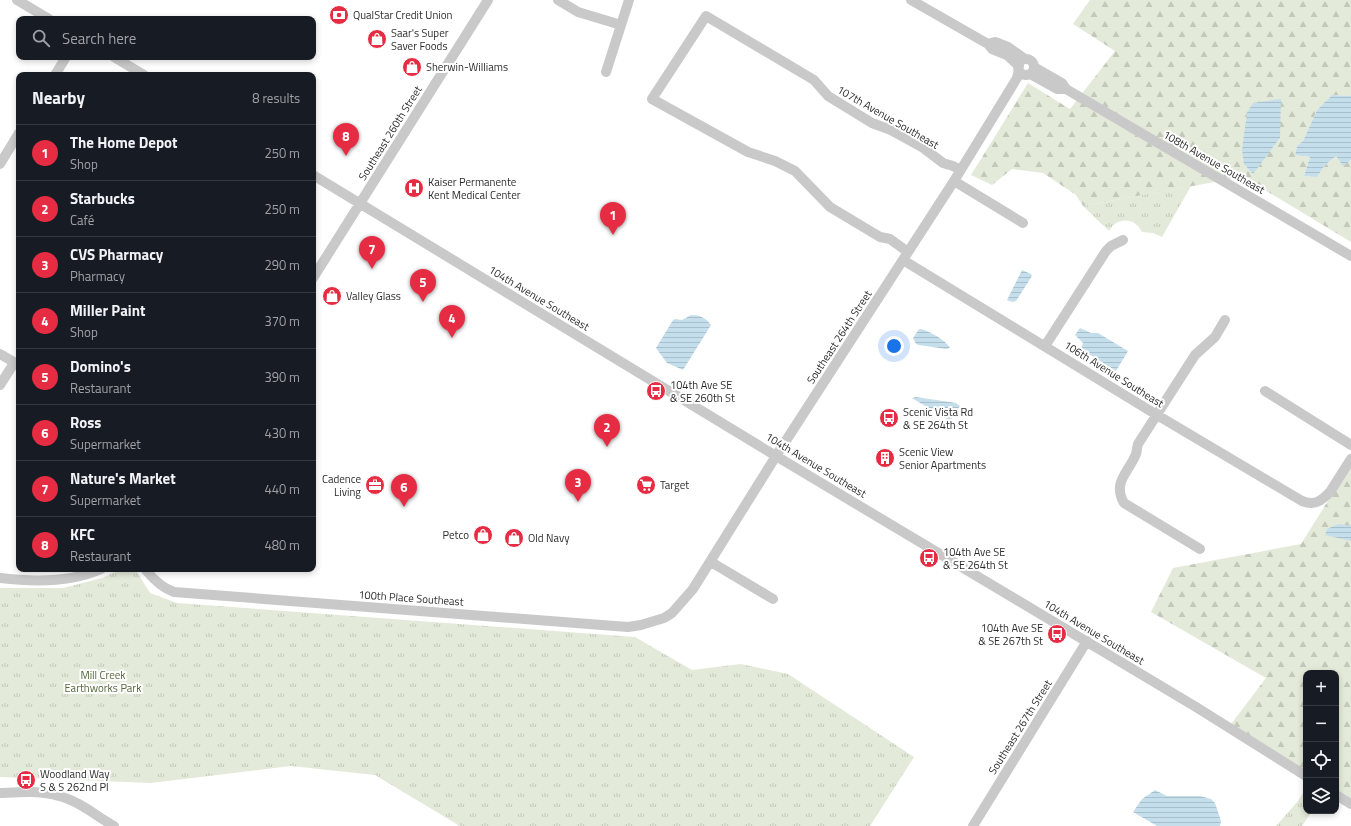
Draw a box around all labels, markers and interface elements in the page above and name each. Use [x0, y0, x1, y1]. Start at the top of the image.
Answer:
bank icon: QualStar Credit Union [328, 4, 350, 26]
place label: QualStar Credit Union [353, 7, 453, 23]
search box [16, 16, 316, 60]
place label: Saar's Super Saver Foods [391, 25, 449, 54]
icon: search [30, 27, 52, 49]
text: Search here [62, 27, 136, 50]
shop icon: Saar's Super Saver Foods [366, 28, 388, 50]
shop icon: Sherwin-Williams [401, 56, 423, 78]
place label: Sherwin-Williams [426, 59, 508, 75]
street label: 107th Avenue Southeast [834, 81, 942, 153]
street label: Southeast 260th Street [354, 82, 426, 183]
text: Nearby [32, 85, 85, 111]
text: 8 results [252, 88, 300, 108]
pin: 8 [333, 123, 359, 156]
street label: 108th Avenue Southeast [1160, 126, 1268, 198]
text: The Home Depot [70, 131, 178, 154]
text: 1 [41, 143, 49, 163]
text: 250 m [264, 143, 300, 163]
text: Shop [70, 154, 98, 174]
place label: Kaiser Permanente Kent Medical Center [428, 174, 521, 203]
hospital icon: Kaiser Permanente Kent Medical Center [403, 177, 425, 199]
text: Starbucks [70, 187, 135, 210]
text: 2 [41, 199, 49, 219]
text: 250 m [264, 199, 300, 219]
pin: 1 [600, 202, 626, 235]
text: Café [70, 210, 94, 230]
pin: 7 [359, 236, 385, 269]
text: CVS Pharmacy [70, 243, 163, 266]
text: 3 [41, 255, 49, 275]
text: 290 m [264, 255, 300, 275]
street label: 104th Avenue Southeast [486, 262, 592, 335]
text: Pharmacy [70, 266, 125, 286]
pin: 5 [410, 269, 436, 302]
shop icon: Valley Glass [321, 285, 343, 307]
street label: Southeast 264th Street [803, 287, 875, 387]
place label: Valley Glass [346, 288, 401, 304]
text: Miller Paint [70, 299, 145, 322]
pin: 4 [439, 305, 465, 338]
text: 4 [41, 311, 49, 331]
text: 370 m [264, 311, 300, 331]
text: Shop [70, 322, 98, 342]
your location [884, 336, 904, 356]
street label: 106th Avenue Southeast [1061, 337, 1167, 411]
text: Domino's [70, 355, 131, 378]
text: 5 [41, 367, 49, 387]
text: 390 m [264, 367, 300, 387]
place label: 104th Ave SE & SE 260th St [670, 377, 735, 406]
text: Restaurant [70, 378, 131, 398]
bus stop icon: 104th Ave SE & SE 260th St [645, 380, 667, 402]
place label: Scenic Vista Rd & SE 264th St [903, 404, 973, 433]
bus stop icon: Scenic Vista Rd & SE 264th St [878, 407, 900, 429]
text: Ross [70, 411, 101, 434]
pin: 2 [594, 414, 620, 447]
text: 6 [41, 423, 49, 443]
text: 430 m [264, 423, 300, 443]
street label: 104th Avenue Southeast [763, 429, 869, 502]
text: Supermarket [70, 434, 141, 454]
place label: Scenic View Senior Apartments [899, 444, 986, 473]
building icon: Scenic View Senior Apartments [874, 447, 896, 469]
text: Nature's Market [70, 467, 176, 490]
pin: 3 [565, 469, 591, 502]
place label: Cadence Living [322, 471, 361, 500]
office icon: Cadence Living [364, 474, 386, 496]
pin: 6 [391, 474, 417, 507]
supermarket icon: Target [635, 474, 657, 496]
place label: Target [660, 477, 689, 493]
text: 7 [41, 479, 49, 499]
text: 440 m [264, 479, 300, 499]
text: Supermarket [70, 490, 141, 510]
text: KFC [70, 523, 95, 546]
shop icon: Petco [472, 524, 494, 546]
place label: Petco [443, 527, 469, 543]
shop icon: Old Navy [503, 527, 525, 549]
place label: Old Navy [528, 530, 570, 546]
text: 8 [41, 535, 49, 555]
text: 480 m [264, 535, 300, 555]
place label: 104th Ave SE & SE 264th St [943, 544, 1008, 573]
text: Restaurant [70, 546, 131, 566]
bus stop icon: 104th Ave SE & SE 264th St [918, 547, 940, 569]
street label: 100th Place Southeast [358, 586, 464, 610]
street label: 104th Avenue Southeast [1041, 596, 1147, 669]
place label: 104th Ave SE & SE 267th St [978, 620, 1043, 649]
bus stop icon: 104th Ave SE & SE 267th St [1046, 623, 1068, 645]
park label: Mill Creek Earthworks Park [65, 667, 142, 696]
map controls [1303, 670, 1339, 814]
button: + [1303, 670, 1339, 706]
street label: Southeast 267th Street [984, 676, 1056, 777]
button: − [1303, 706, 1339, 742]
button: locate [1303, 742, 1339, 778]
place label: Woodland Way S & S 262nd Pl [40, 766, 110, 795]
bus stop icon: Woodland Way S & S 262nd Pl [15, 769, 37, 791]
button: layers [1303, 778, 1339, 814]

